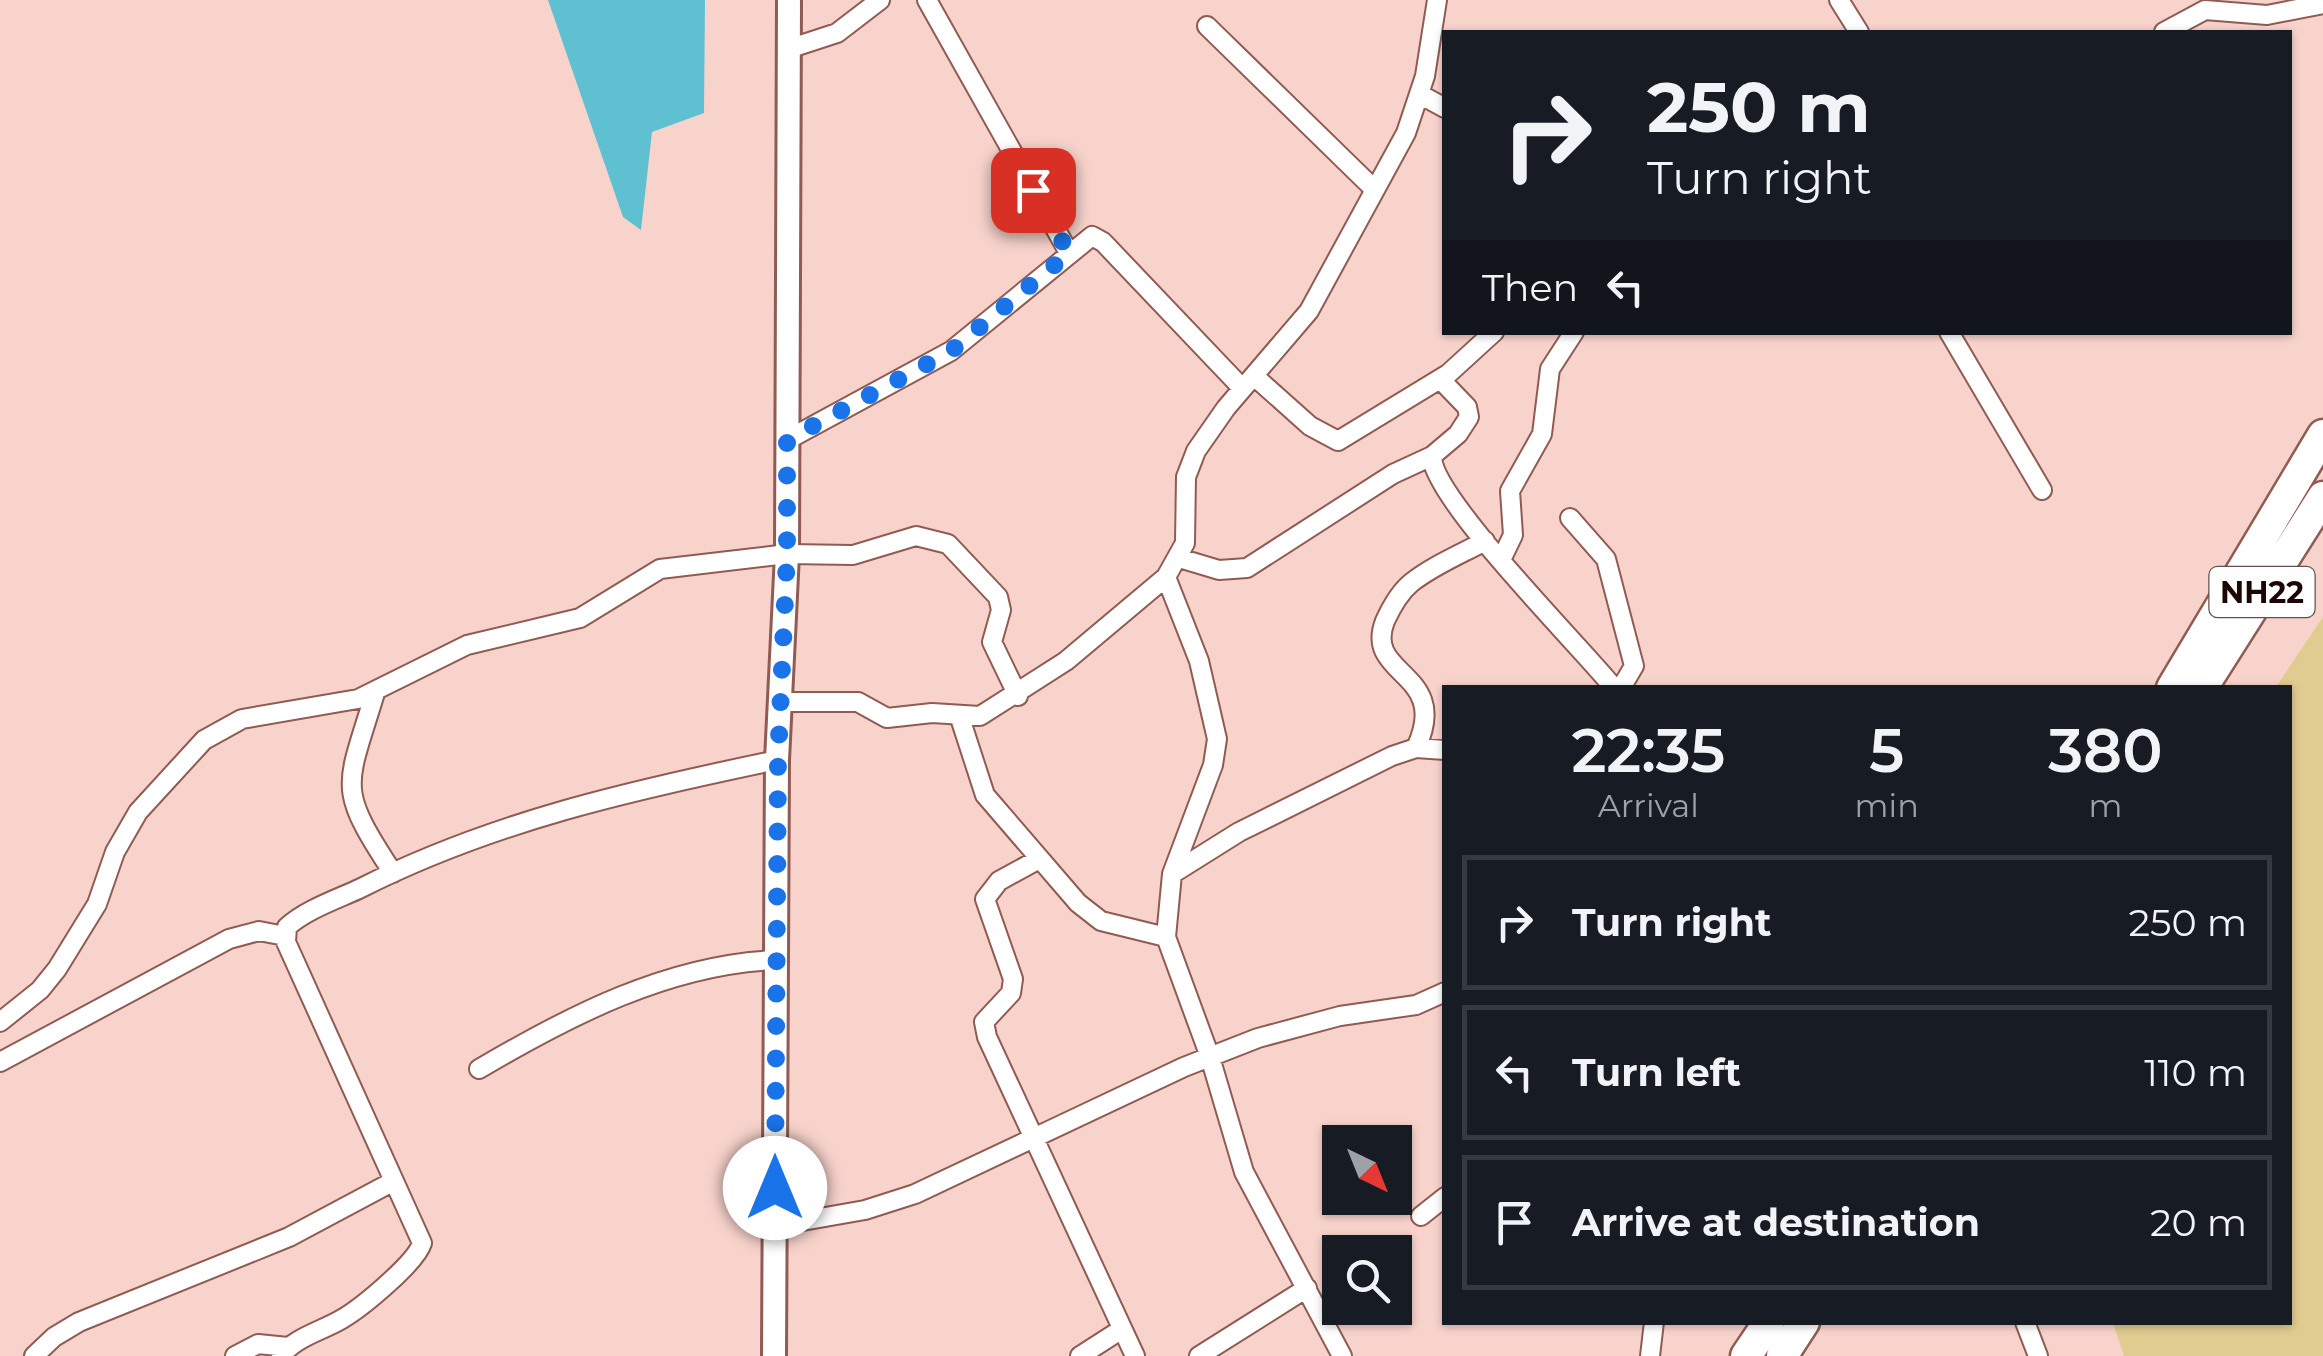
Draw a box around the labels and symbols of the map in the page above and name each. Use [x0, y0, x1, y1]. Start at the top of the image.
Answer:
pin [991, 148, 1076, 233]
road number: NH22 [2210, 567, 2314, 617]
north arrow [1322, 1125, 1412, 1215]
position arrow [723, 1136, 827, 1240]

